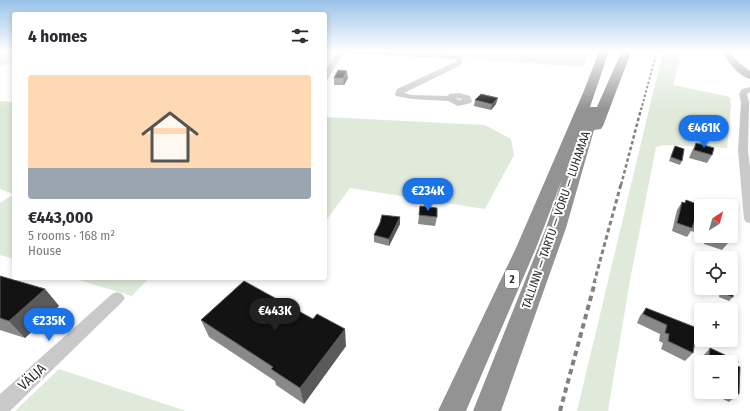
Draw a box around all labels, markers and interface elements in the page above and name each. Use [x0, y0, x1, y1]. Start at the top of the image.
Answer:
icon: filters [289, 25, 311, 47]
text: 4 homes [28, 26, 87, 47]
icon: home [134, 101, 206, 173]
pin: €461K [676, 115, 732, 149]
text: €461K [688, 120, 720, 135]
street label: TALLINN — TARTU — VÕRU — LUHAMAA [518, 129, 593, 310]
pin: €234K [400, 178, 456, 212]
text: €234K [411, 183, 445, 198]
north arrow [694, 199, 738, 243]
map controls [694, 199, 738, 399]
text: €443,000 [28, 207, 93, 228]
text: 5 rooms · 168 m² [28, 228, 115, 243]
text: House [28, 243, 62, 258]
button: locate [694, 251, 738, 295]
road number: 2 [505, 270, 519, 288]
pin: €443K [247, 298, 303, 332]
text: €443K [258, 303, 292, 318]
button: + [694, 303, 738, 347]
pin: €235K [21, 308, 77, 342]
text: €235K [33, 313, 65, 328]
button: − [694, 355, 738, 399]
street label: VÄLJA [15, 360, 50, 394]

